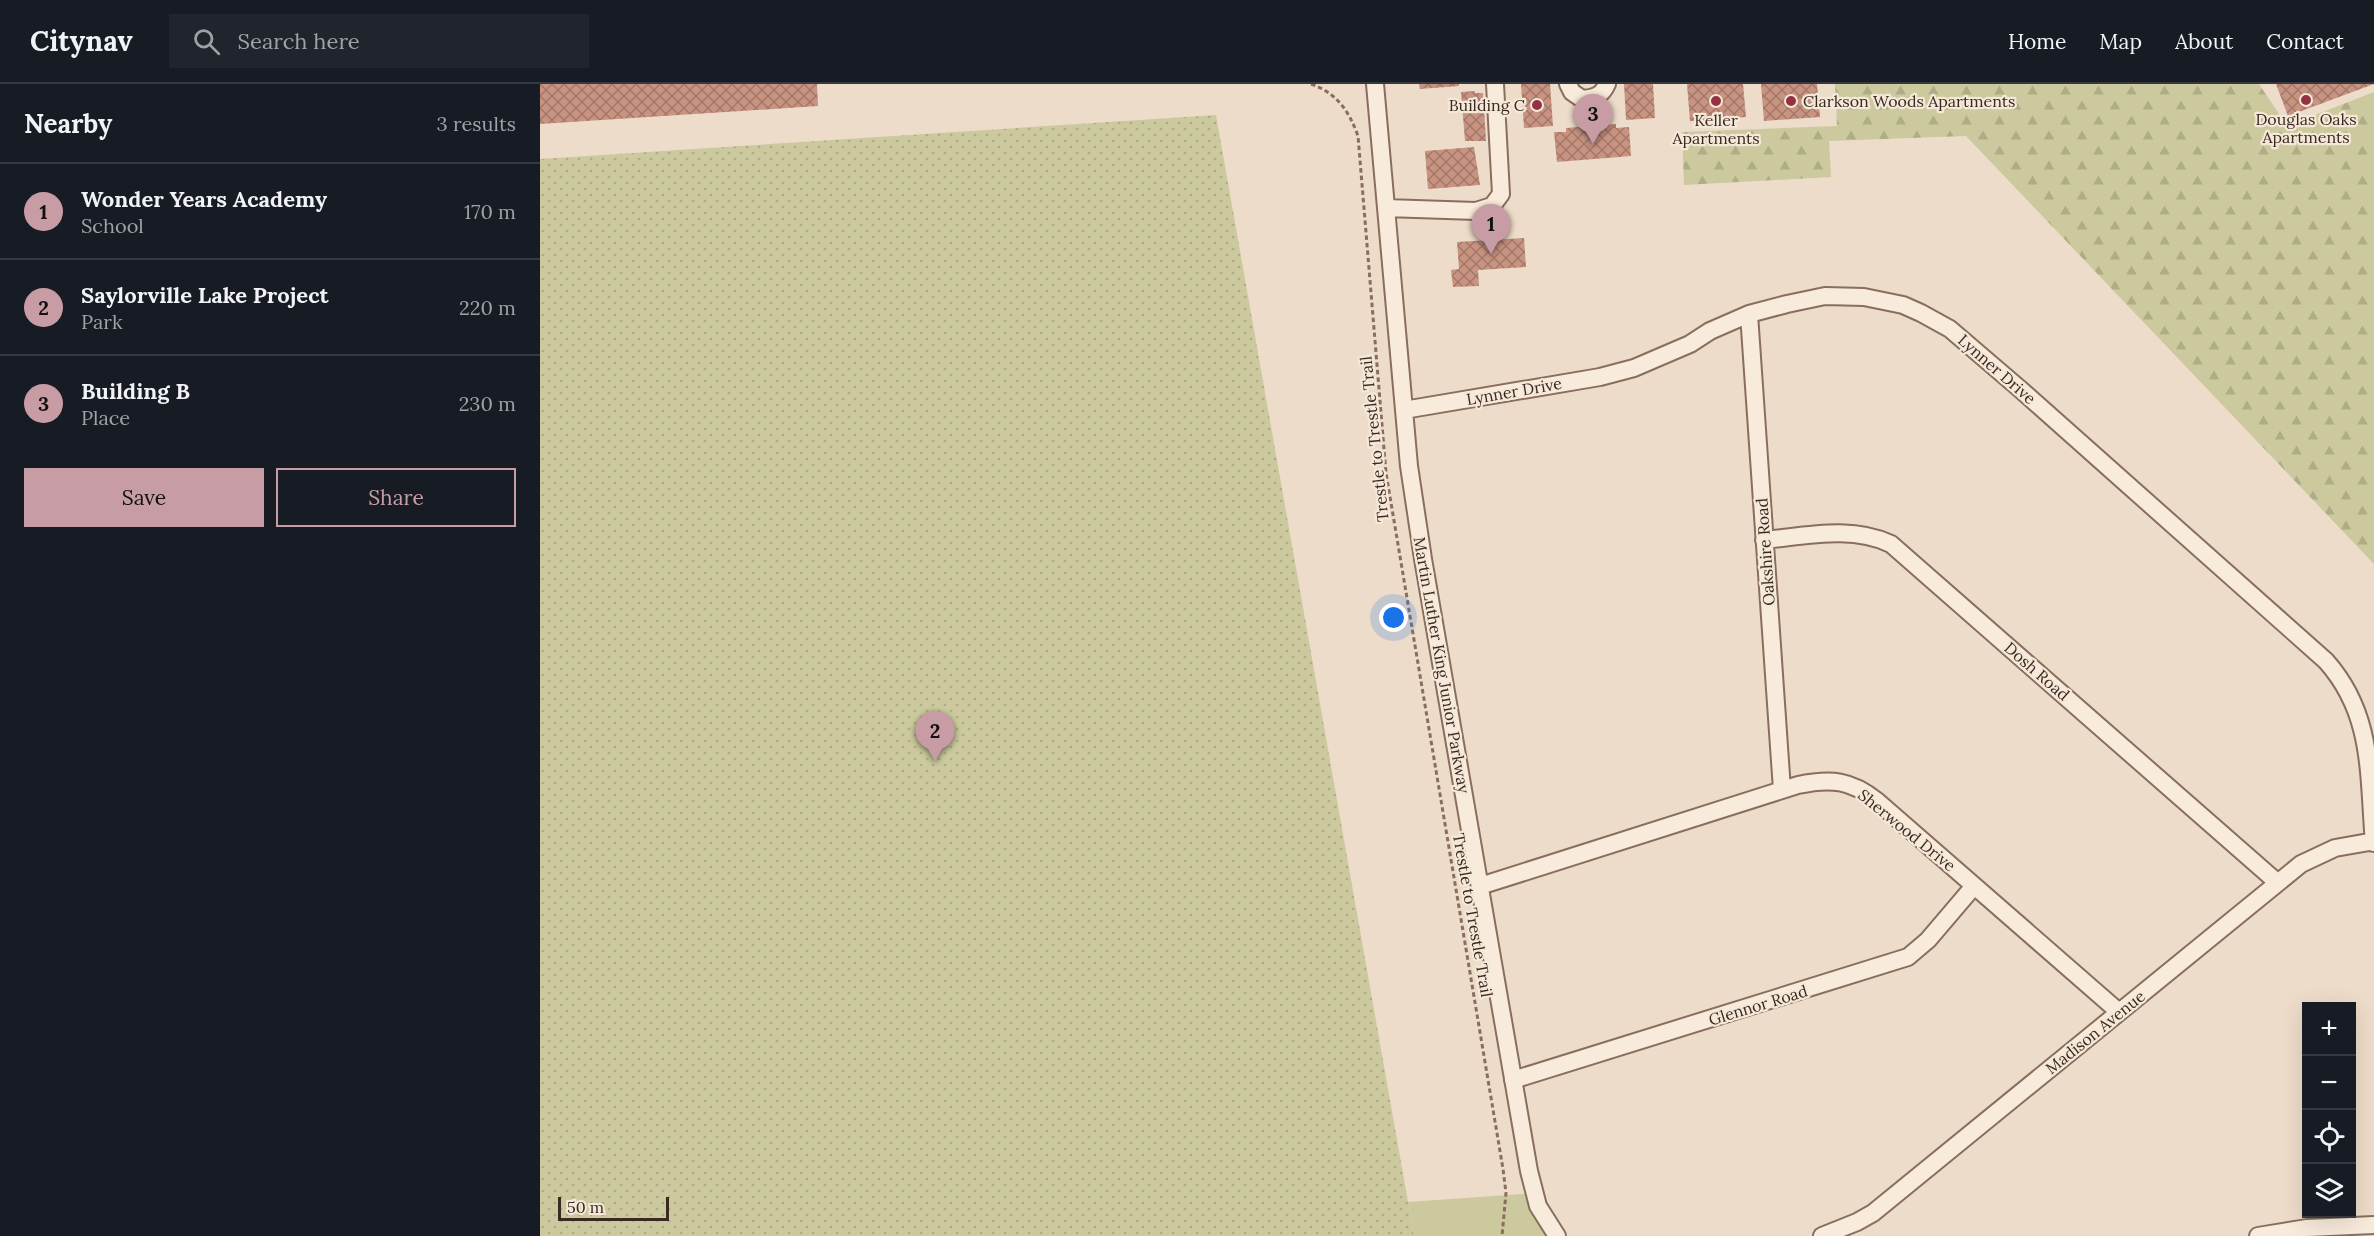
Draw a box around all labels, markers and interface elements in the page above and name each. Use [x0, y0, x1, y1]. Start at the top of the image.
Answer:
search box [169, 14, 589, 68]
text: Citynav [30, 23, 133, 59]
icon: search [190, 25, 223, 58]
text: Search here [238, 27, 360, 55]
text: Home [2008, 28, 2066, 55]
text: Map [2099, 28, 2142, 55]
text: About [2175, 28, 2233, 55]
text: Contact [2266, 28, 2344, 55]
place label: Clarkson Woods Apartments [1803, 91, 2015, 111]
marker: Douglas Oaks Apartments [2299, 93, 2313, 107]
pin: 3 [1574, 94, 1612, 144]
marker: Keller Apartments [1709, 94, 1723, 108]
marker: Clarkson Woods Apartments [1784, 94, 1798, 108]
place label: Building C [1449, 95, 1525, 115]
marker: Building C [1530, 98, 1544, 112]
text: Nearby [24, 107, 112, 140]
place label: Douglas Oaks Apartments [2255, 109, 2357, 147]
place label: Keller Apartments [1671, 110, 1760, 148]
text: 3 results [437, 111, 516, 136]
text: Wonder Years Academy [81, 185, 327, 213]
text: 1 [39, 199, 48, 224]
text: 170 m [464, 199, 516, 224]
pin: 1 [1472, 204, 1510, 254]
text: School [81, 213, 144, 238]
text: Saylorville Lake Project [81, 281, 329, 309]
text: 2 [38, 295, 49, 320]
text: 220 m [459, 295, 516, 320]
text: Park [81, 309, 123, 334]
street label: Lynner Drive [1954, 330, 2040, 408]
street label: Trestle to Trestle Trail [1355, 355, 1393, 523]
street label: Lynner Drive [1465, 373, 1564, 409]
text: Building B [81, 377, 190, 405]
text: 3 [38, 391, 49, 416]
text: 230 m [459, 391, 516, 416]
text: Place [81, 405, 130, 430]
button: Save [24, 468, 264, 527]
button: Share [276, 468, 516, 527]
street label: Oakshire Road [1751, 497, 1779, 606]
street label: Martin Luther King Junior Parkway [1410, 535, 1475, 795]
your location [1379, 603, 1408, 632]
street label: Dosh Road [2000, 637, 2074, 705]
pin: 2 [916, 712, 954, 761]
street label: Sherwood Drive [1854, 785, 1960, 876]
street label: Trestle to Trestle Trail [1449, 831, 1497, 999]
street label: Glennor Road [1706, 980, 1810, 1030]
street label: Madison Avenue [2041, 986, 2149, 1078]
map controls [2302, 1002, 2356, 1218]
button: + [2302, 1002, 2356, 1056]
button: − [2302, 1056, 2356, 1110]
button: locate [2302, 1110, 2356, 1164]
button: layers [2302, 1164, 2356, 1218]
scale bar [558, 1194, 669, 1222]
text: 50 m [567, 1197, 604, 1217]

